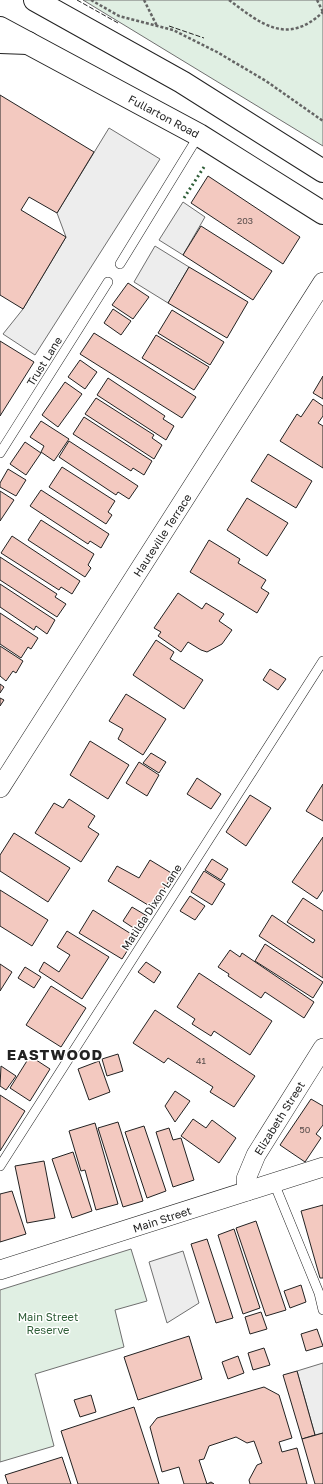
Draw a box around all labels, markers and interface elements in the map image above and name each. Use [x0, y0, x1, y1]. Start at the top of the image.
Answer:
street label: Fullarton Road [126, 92, 202, 140]
house number: 203 [237, 215, 253, 226]
street label: Trust Lane [24, 334, 64, 388]
street label: Hauteville Terrace [130, 491, 194, 579]
street label: Matilda Dixon Lane [118, 861, 184, 953]
district label: EASTWOOD [7, 1045, 103, 1063]
house number: 41 [196, 1055, 207, 1066]
street label: Elizabeth Street [251, 1079, 307, 1157]
house number: 50 [300, 1124, 311, 1135]
street label: Main Street [131, 1203, 193, 1235]
park label: Main Street Reserve [18, 1310, 78, 1336]

